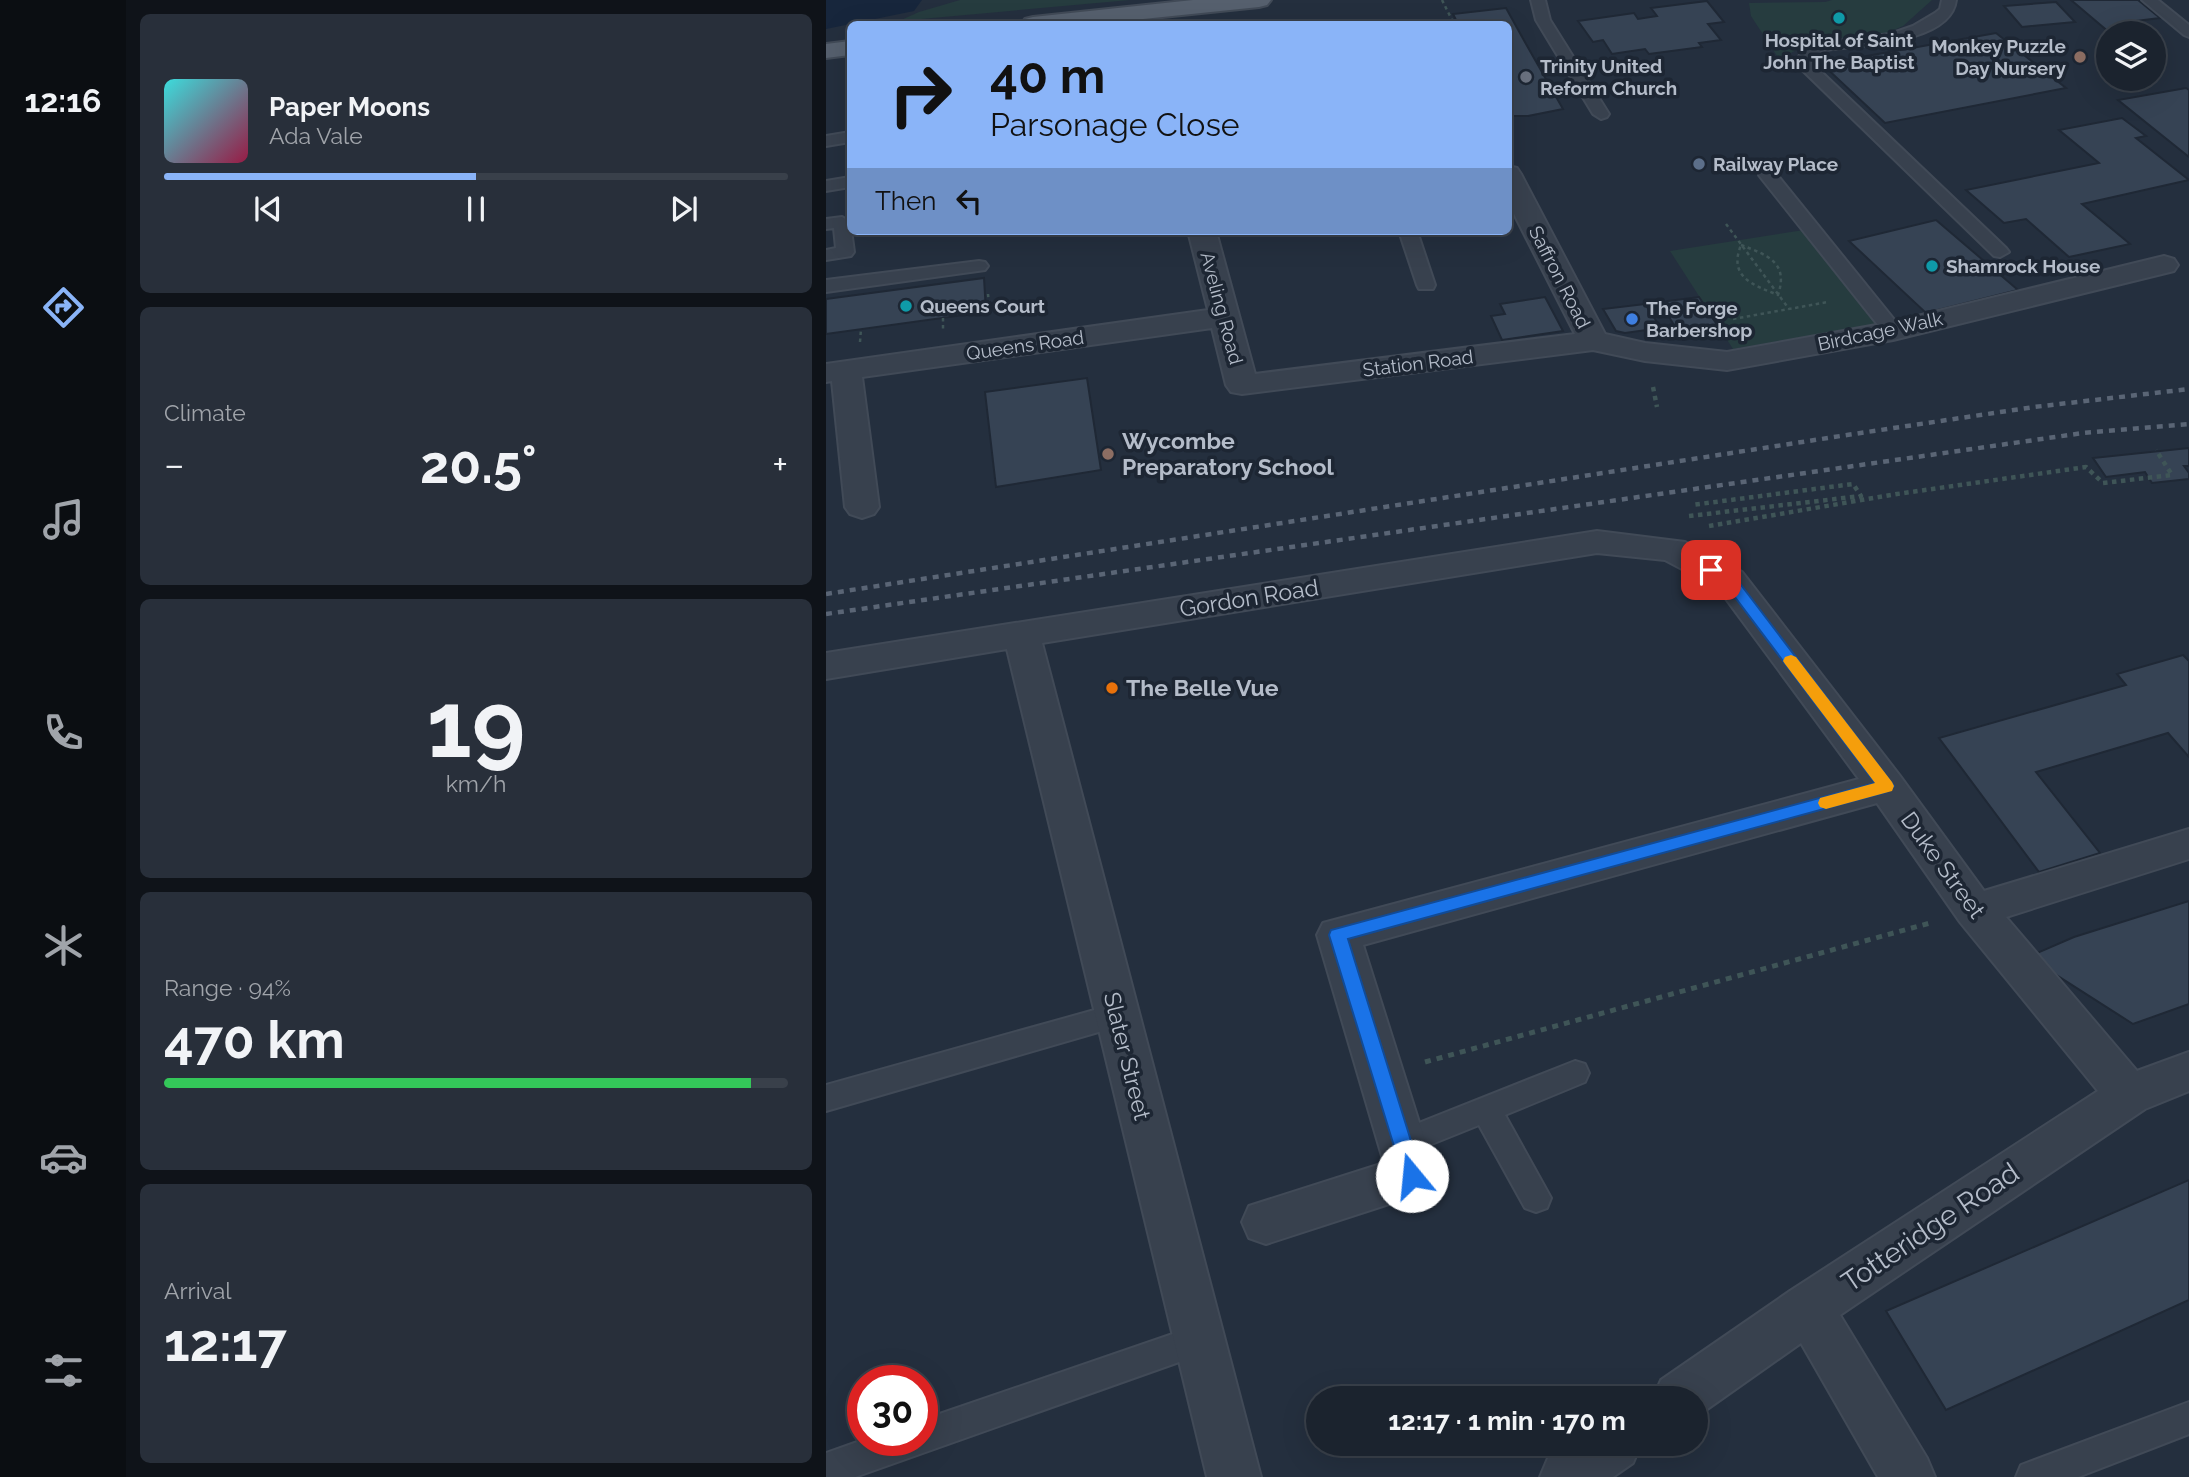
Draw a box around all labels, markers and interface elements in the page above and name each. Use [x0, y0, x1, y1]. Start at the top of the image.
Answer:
marker: Hospital of Saint John The Baptist [1831, 10, 1847, 26]
map controls [2096, 21, 2166, 91]
button: layers [2096, 21, 2166, 91]
place label: Hospital of Saint John The Baptist [1763, 29, 1915, 73]
place label: Monkey Puzzle Day Nursery [1931, 35, 2067, 79]
text: 40 m [990, 47, 1105, 104]
icon: right [875, 49, 966, 140]
marker: Monkey Puzzle Day Nursery [2072, 49, 2088, 65]
place label: Trinity United Reform Church [1540, 55, 1677, 99]
marker: Trinity United Reform Church [1518, 69, 1534, 85]
text: 12:16 [25, 82, 102, 119]
text: Paper Moons [269, 92, 430, 122]
text: Parsonage Close [990, 106, 1240, 143]
text: Ada Vale [269, 122, 363, 149]
place label: Railway Place [1713, 153, 1838, 175]
marker: Railway Place [1691, 156, 1707, 172]
icon: left [950, 182, 988, 220]
text: Then [875, 186, 936, 216]
icon: previous [249, 190, 287, 228]
icon: pause [457, 190, 495, 228]
icon: next [665, 190, 703, 228]
street label: Saffron Road [1525, 222, 1595, 332]
street label: Aveling Road [1196, 249, 1248, 367]
place label: Shamrock House [1946, 255, 2100, 277]
marker: Shamrock House [1924, 258, 1940, 274]
icon: directions [39, 283, 88, 332]
place label: Queens Court [920, 295, 1046, 317]
place label: The Forge Barbershop [1646, 297, 1752, 341]
marker: Queens Court [898, 298, 914, 314]
street label: Birdcage Walk [1815, 307, 1945, 355]
marker: The Forge Barbershop [1624, 311, 1640, 327]
street label: Queens Road [965, 326, 1085, 364]
street label: Station Road [1361, 345, 1475, 381]
text: Climate [164, 399, 246, 426]
place label: Wycombe Preparatory School [1122, 427, 1335, 480]
text: 20.5° [420, 434, 537, 495]
text: − [164, 442, 184, 487]
text: + [772, 442, 788, 487]
marker: Wycombe Preparatory School [1100, 446, 1116, 462]
icon: music [39, 495, 88, 544]
pin [1681, 540, 1741, 600]
icon: arrive [1692, 551, 1730, 589]
street label: Gordon Road [1178, 573, 1320, 622]
text: 19 [427, 671, 525, 778]
place label: The Belle Vue [1126, 674, 1279, 701]
marker: The Belle Vue [1104, 680, 1120, 696]
icon: phone [39, 708, 88, 757]
text: km/h [446, 770, 506, 797]
street label: Duke Street [1896, 806, 1991, 923]
icon: climate [39, 921, 88, 970]
text: Range · 94% [164, 974, 291, 1001]
street label: Slater Street [1099, 989, 1156, 1123]
text: 470 km [164, 1009, 345, 1070]
icon: car [39, 1133, 88, 1182]
position arrow [1375, 1139, 1449, 1213]
street label: Totteridge Road [1835, 1156, 2025, 1299]
text: Arrival [164, 1277, 231, 1304]
text: 12:17 [164, 1312, 287, 1373]
icon: filters [39, 1346, 88, 1395]
speed limit sign: 30 [847, 1365, 938, 1456]
text: 12:17 · 1 min · 170 m [1388, 1406, 1626, 1436]

